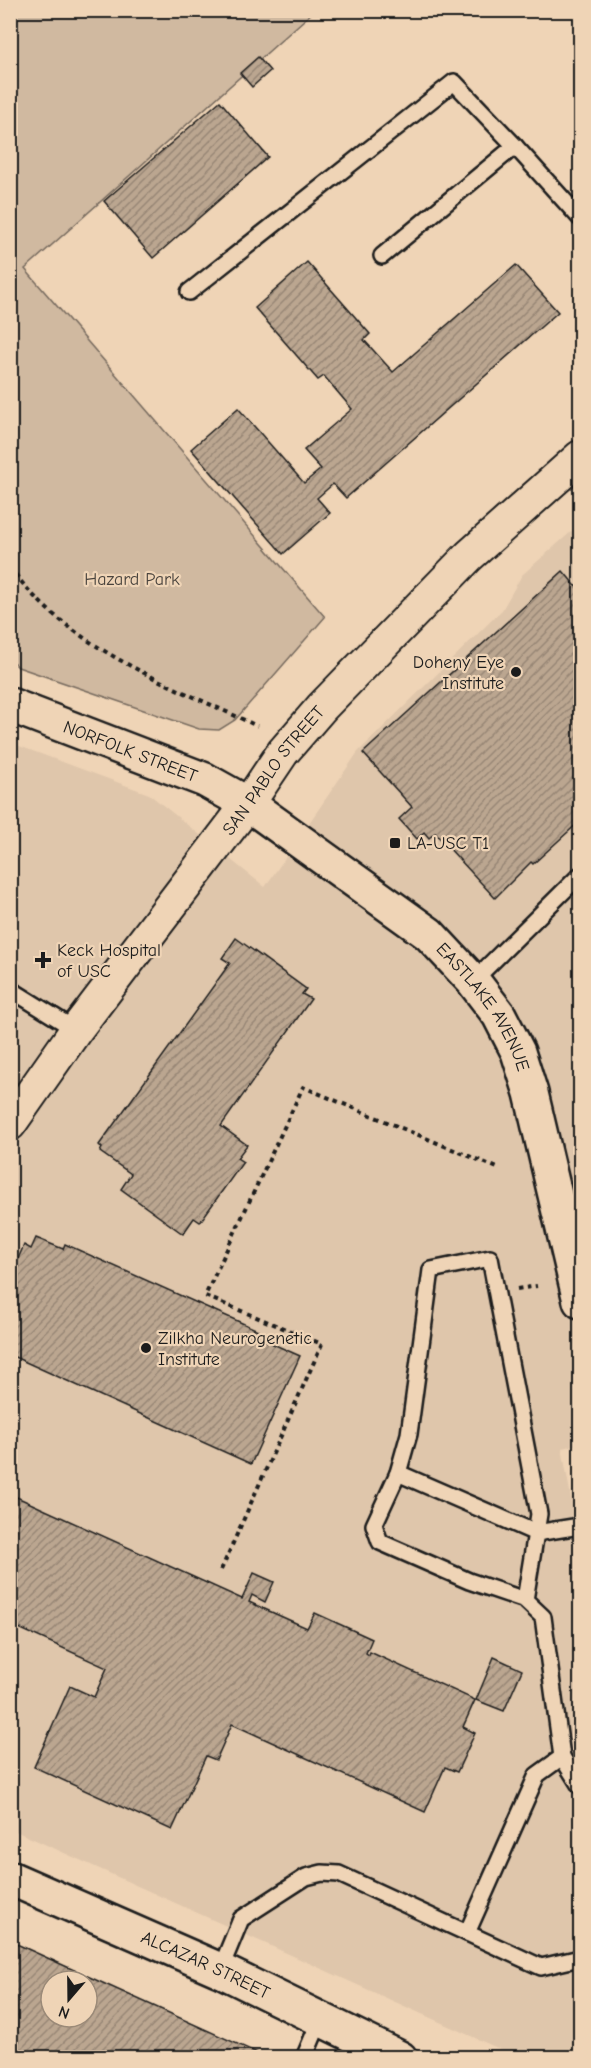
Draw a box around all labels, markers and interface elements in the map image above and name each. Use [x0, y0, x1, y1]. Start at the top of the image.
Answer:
park label: Hazard Park [84, 569, 180, 590]
place label: Doheny Eye Institute [413, 652, 504, 694]
marker: Doheny Eye Institute [509, 665, 523, 679]
street label: SAN PABLO STREET [218, 701, 329, 839]
street label: NORFOLK STREET [60, 716, 201, 787]
place label: LA-USC T1 [407, 833, 489, 854]
marker: LA-USC T1 [388, 836, 402, 850]
street label: EASTLAKE AVENUE [432, 938, 534, 1074]
place label: Keck Hospital of USC [57, 940, 161, 982]
marker: Keck Hospital of USC [34, 951, 52, 969]
place label: Zilkha Neurogenetic Institute [158, 1328, 312, 1370]
marker: Zilkha Neurogenetic Institute [139, 1341, 153, 1355]
street label: ALCAZAR STREET [138, 1926, 274, 2004]
north arrow [39, 1969, 99, 2029]
text: N [56, 2002, 72, 2022]

